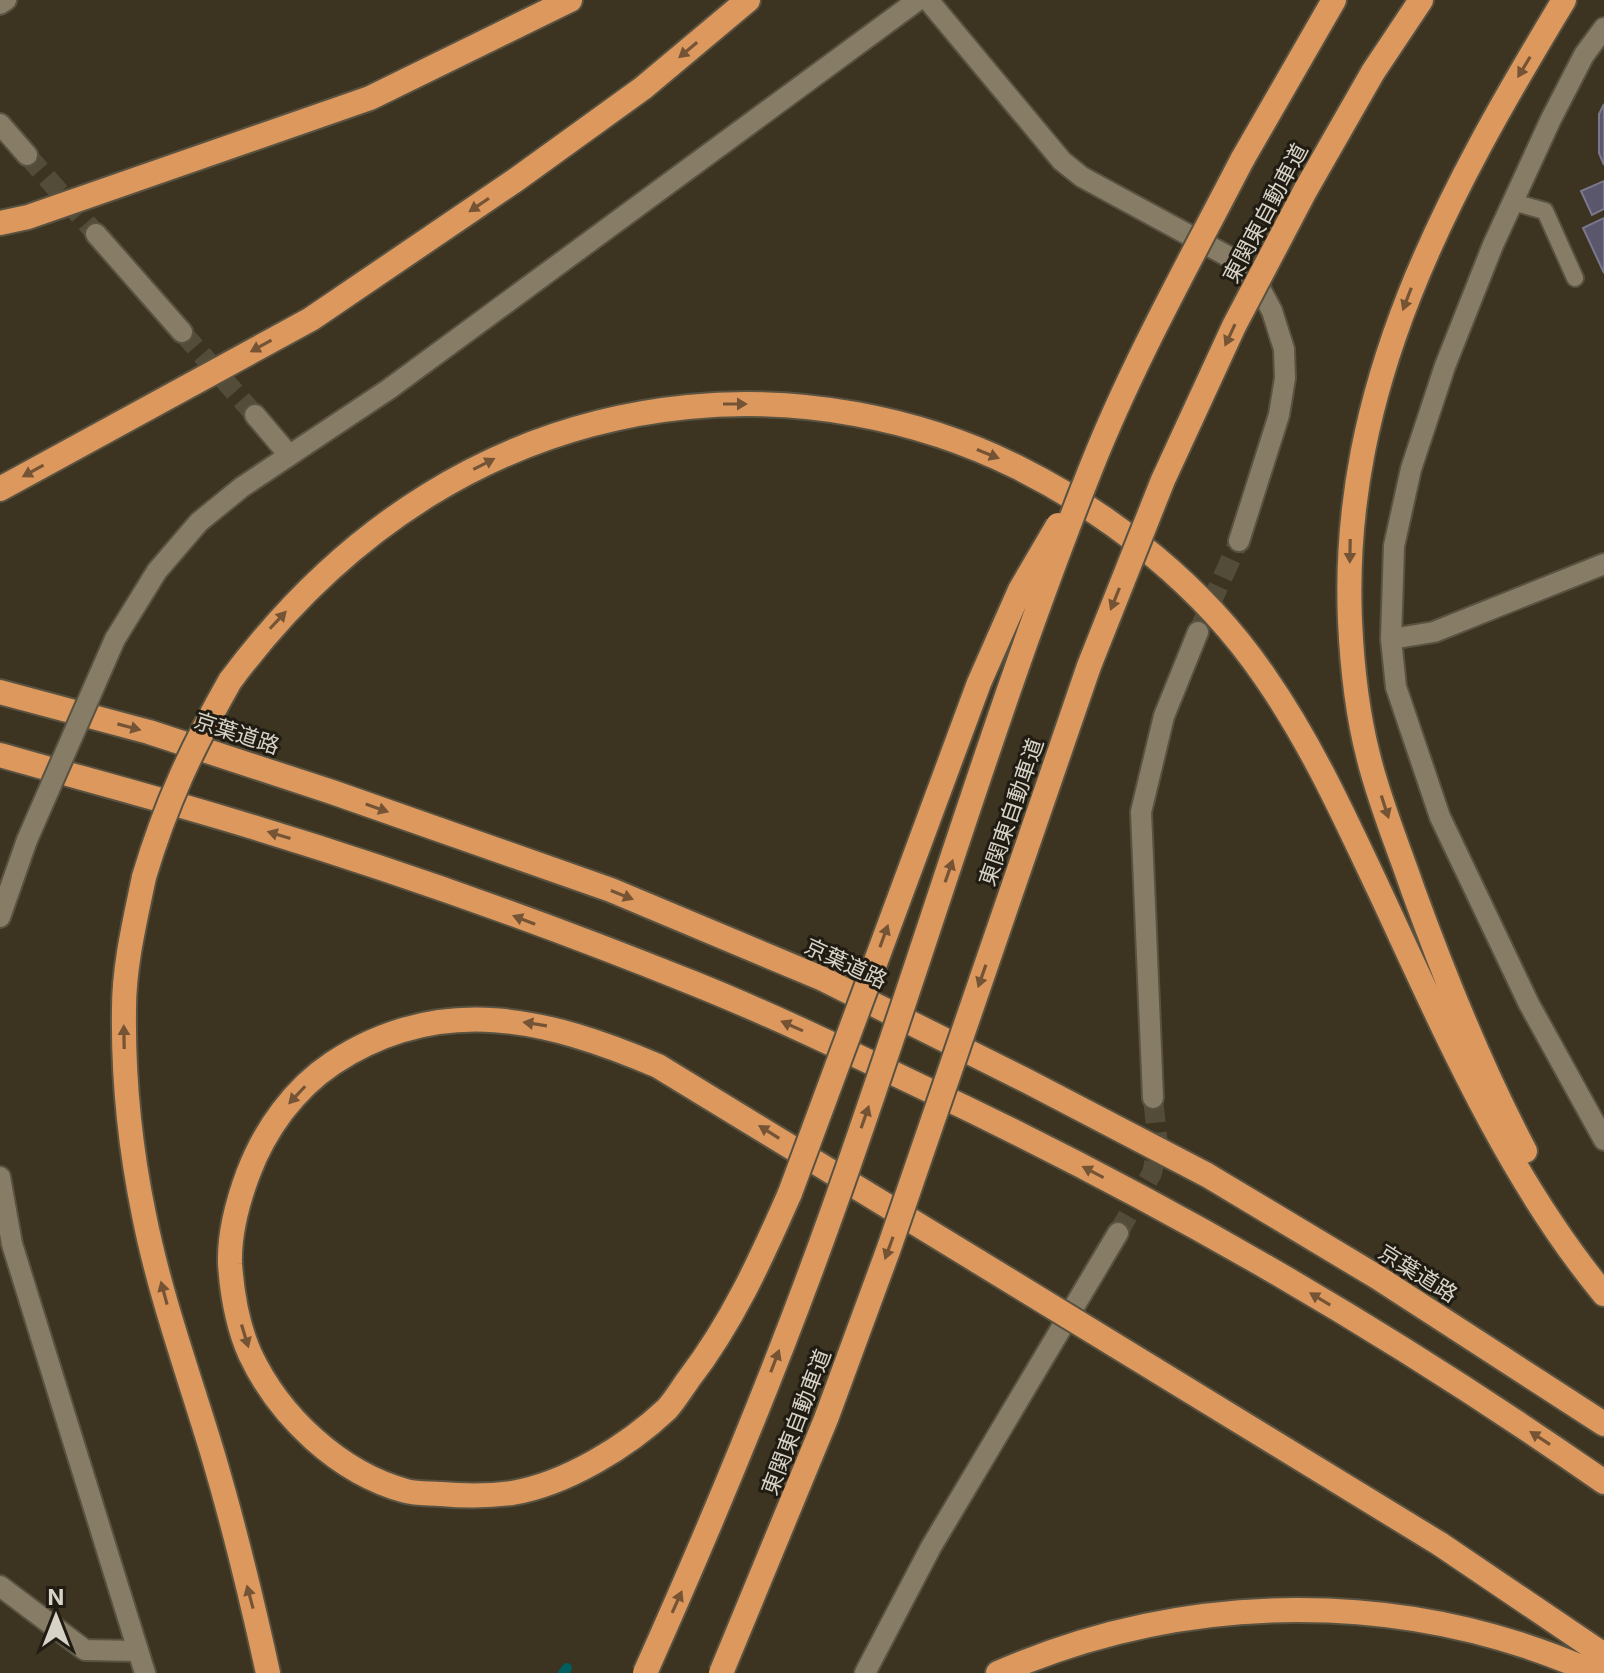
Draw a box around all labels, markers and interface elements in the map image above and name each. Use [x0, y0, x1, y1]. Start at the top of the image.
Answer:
one-way arrow [679, 41, 699, 58]
one-way arrow [1517, 56, 1531, 78]
street label: 東関東自動車道 [1217, 139, 1313, 287]
one-way arrow [469, 197, 490, 212]
one-way arrow [1400, 287, 1413, 311]
one-way arrow [1224, 323, 1237, 346]
one-way arrow [250, 339, 272, 353]
one-way arrow [723, 398, 748, 410]
one-way arrow [976, 448, 1000, 461]
one-way arrow [473, 457, 496, 471]
one-way arrow [22, 463, 44, 477]
one-way arrow [1344, 539, 1357, 564]
one-way arrow [1108, 587, 1121, 611]
one-way arrow [269, 611, 287, 630]
street label: 京葉道路 [191, 707, 283, 759]
one-way arrow [117, 721, 142, 733]
street label: 東関東自動車道 [974, 735, 1048, 889]
one-way arrow [1379, 796, 1391, 820]
one-way arrow [365, 802, 389, 814]
one-way arrow [266, 828, 290, 841]
one-way arrow [943, 859, 955, 883]
one-way arrow [610, 888, 634, 901]
one-way arrow [512, 913, 536, 926]
one-way arrow [878, 924, 891, 948]
street label: 京葉道路 [801, 933, 891, 993]
one-way arrow [976, 964, 988, 988]
one-way arrow [522, 1018, 547, 1030]
one-way arrow [780, 1020, 804, 1033]
one-way arrow [118, 1024, 130, 1049]
one-way arrow [288, 1086, 306, 1105]
one-way arrow [859, 1105, 871, 1129]
one-way arrow [759, 1125, 780, 1140]
one-way arrow [1082, 1165, 1105, 1178]
one-way arrow [882, 1236, 895, 1260]
street label: 京葉道路 [1374, 1239, 1462, 1307]
one-way arrow [157, 1281, 169, 1306]
one-way arrow [1309, 1292, 1331, 1306]
one-way arrow [239, 1325, 251, 1349]
street label: 東関東自動車道 [756, 1345, 836, 1499]
one-way arrow [769, 1349, 782, 1373]
one-way arrow [1529, 1431, 1551, 1445]
north arrow [16, 1577, 96, 1657]
text: N [48, 1584, 64, 1610]
one-way arrow [243, 1585, 255, 1610]
one-way arrow [670, 1590, 683, 1613]

